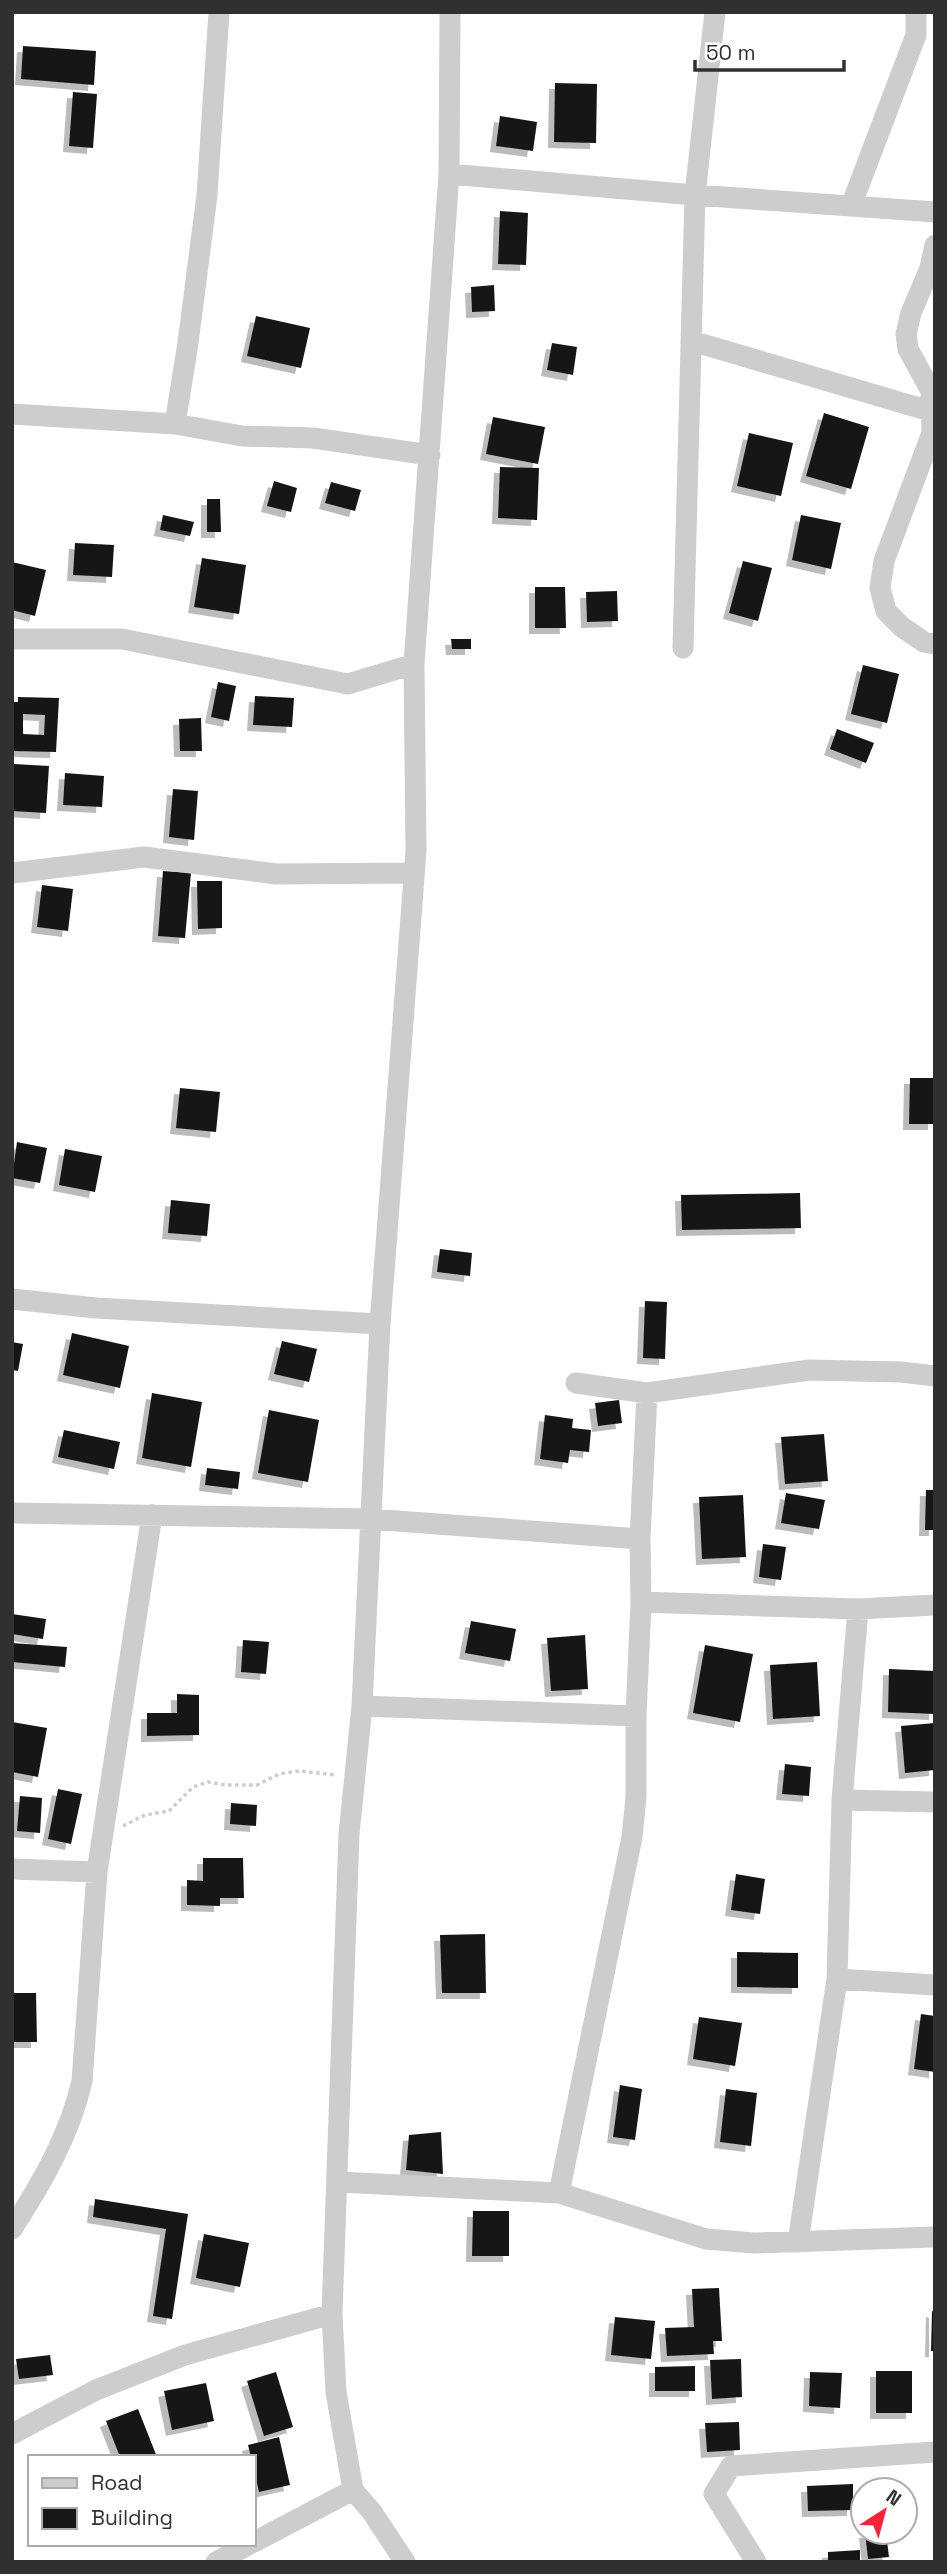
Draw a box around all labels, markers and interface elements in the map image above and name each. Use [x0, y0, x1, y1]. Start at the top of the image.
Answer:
scale bar [695, 28, 844, 72]
text: 50 m [706, 39, 756, 66]
legend [28, 2455, 256, 2546]
text: Road [91, 2469, 143, 2496]
north arrow [849, 2476, 919, 2546]
text: N [881, 2484, 906, 2512]
text: Building [91, 2504, 173, 2531]

